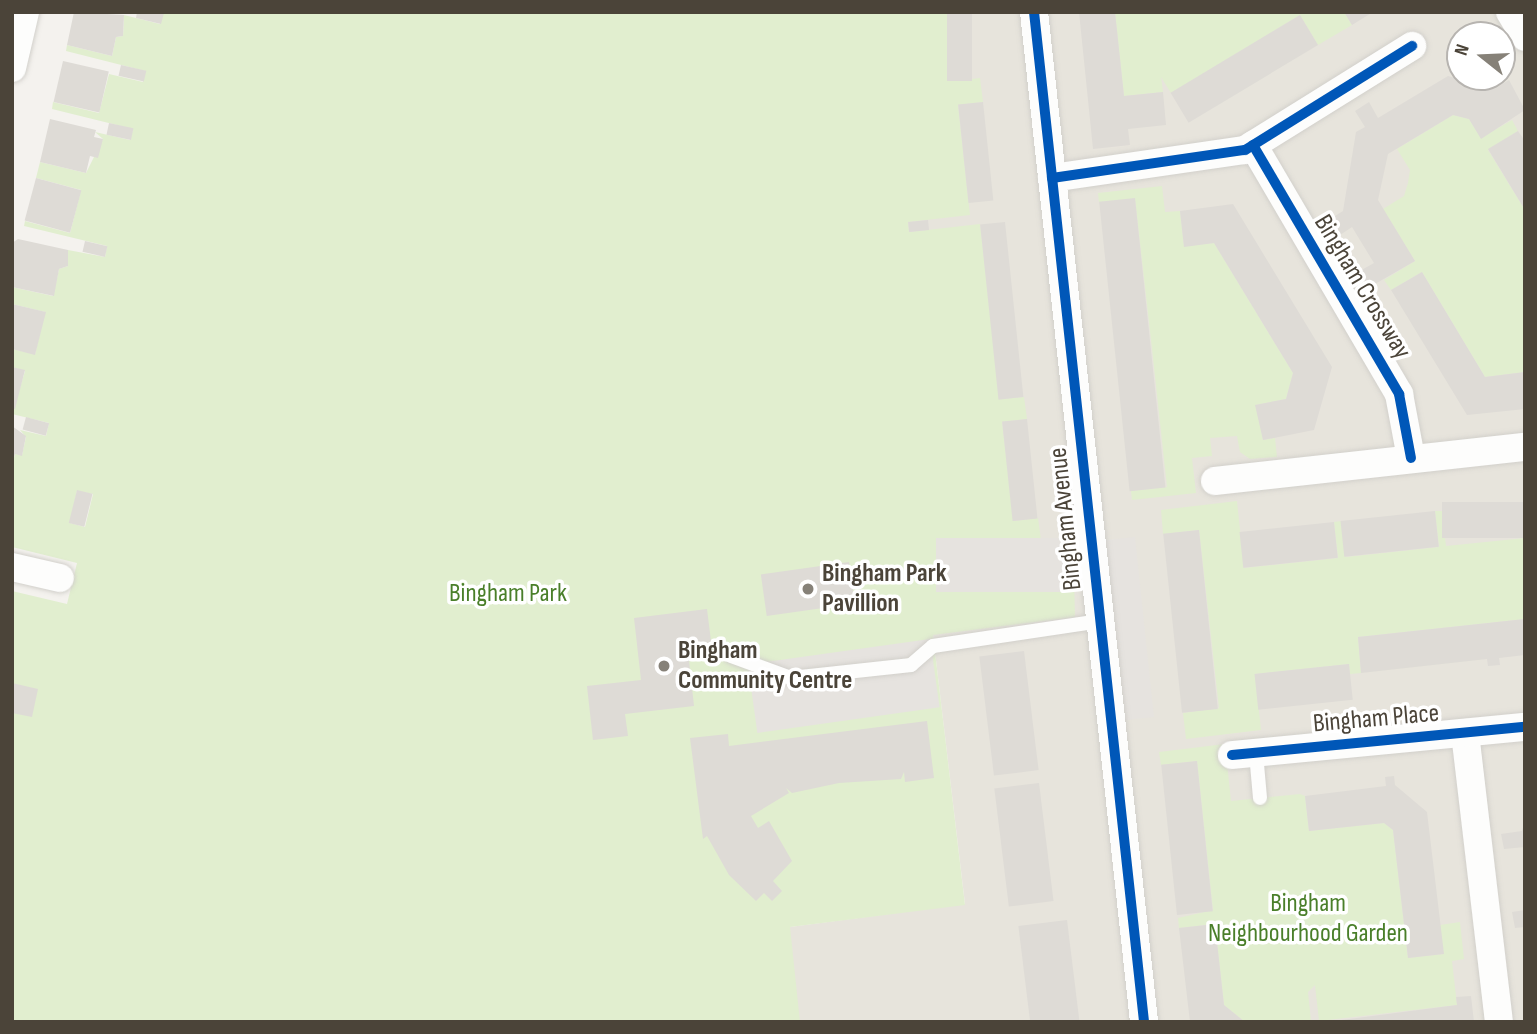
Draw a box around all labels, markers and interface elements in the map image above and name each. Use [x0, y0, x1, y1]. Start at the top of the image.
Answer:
north arrow [1446, 21, 1516, 91]
text: N [1450, 42, 1475, 58]
street label: Bingham Crossway [1307, 209, 1417, 365]
street label: Bingham Avenue [1043, 446, 1089, 592]
place label: Bingham Park Pavillion [822, 558, 947, 620]
park label: Bingham Park [449, 578, 567, 610]
marker: Bingham Park Pavillion [800, 581, 816, 597]
place label: Bingham Community Centre [678, 635, 852, 696]
marker: Bingham Community Centre [656, 658, 672, 674]
street label: Bingham Place [1312, 698, 1440, 740]
park label: Bingham Neighbourhood Garden [1208, 888, 1408, 950]

